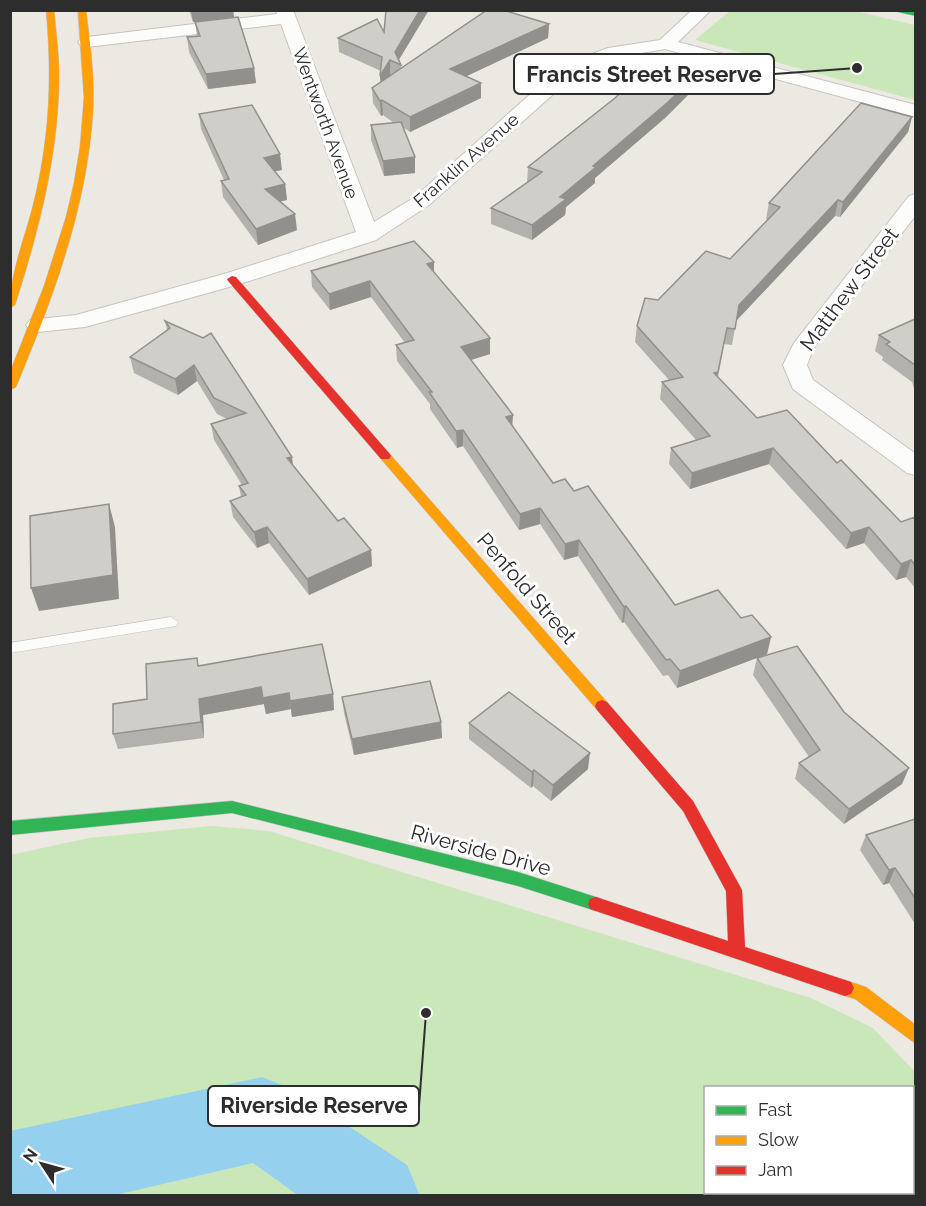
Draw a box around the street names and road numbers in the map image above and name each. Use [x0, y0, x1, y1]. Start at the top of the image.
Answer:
street label: Wentworth Avenue [289, 44, 363, 202]
street label: Franklin Avenue [409, 108, 523, 211]
street label: Matthew Street [794, 222, 904, 356]
street label: Penfold Street [472, 527, 582, 649]
street label: Riverside Drive [408, 819, 554, 881]

